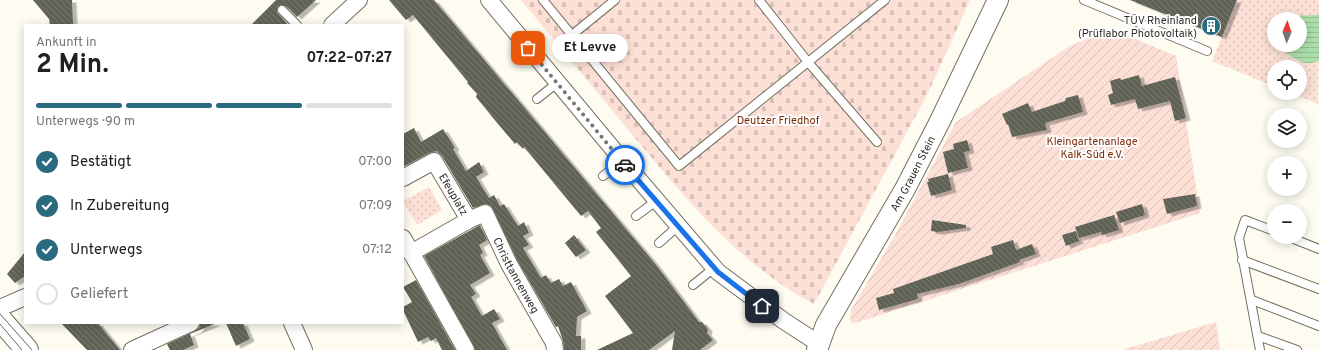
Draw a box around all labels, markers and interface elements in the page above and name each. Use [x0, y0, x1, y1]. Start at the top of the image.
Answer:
north arrow [1267, 12, 1307, 52]
map controls [1267, 12, 1307, 244]
place label: TÜV Rheinland (Prüflabor Photovoltaik) [1078, 13, 1197, 41]
building icon: TÜV Rheinland (Prüflabor Photovoltaik) [1200, 15, 1222, 37]
pin [511, 31, 545, 65]
callout: Et Levve [552, 34, 628, 62]
text: Ankunft in [36, 35, 97, 51]
icon: bag [517, 37, 539, 59]
text: Et Levve [564, 40, 616, 56]
text: 2 Min. [36, 49, 109, 82]
text: 07:22–07:27 [306, 49, 392, 68]
button: locate [1267, 60, 1307, 100]
button: layers [1267, 108, 1307, 148]
text: Unterwegs · 90 m [36, 114, 135, 130]
park label: Deutzer Friedhof [737, 114, 820, 128]
street label: Am Grauen Stein [888, 134, 939, 214]
park label: Kleingartenanlage Kalk-Süd e.V. [1046, 135, 1138, 162]
courier [605, 145, 645, 185]
icon: check [36, 151, 58, 173]
text: Bestätigt [70, 153, 132, 172]
text: 07:00 [358, 154, 392, 170]
icon: car [614, 154, 636, 176]
button: + [1267, 156, 1307, 196]
street label: Efeuplatz [435, 171, 471, 218]
icon: check [36, 195, 58, 217]
text: In Zubereitung [70, 197, 170, 216]
text: 07:09 [359, 198, 392, 214]
button: − [1267, 204, 1307, 244]
street label: Christtannenweg [489, 235, 542, 316]
icon: check [36, 239, 58, 261]
text: Unterwegs [70, 241, 143, 260]
text: 07:12 [362, 242, 392, 258]
text: Geliefert [70, 285, 128, 304]
pin [745, 289, 779, 323]
icon: home [751, 295, 773, 317]

